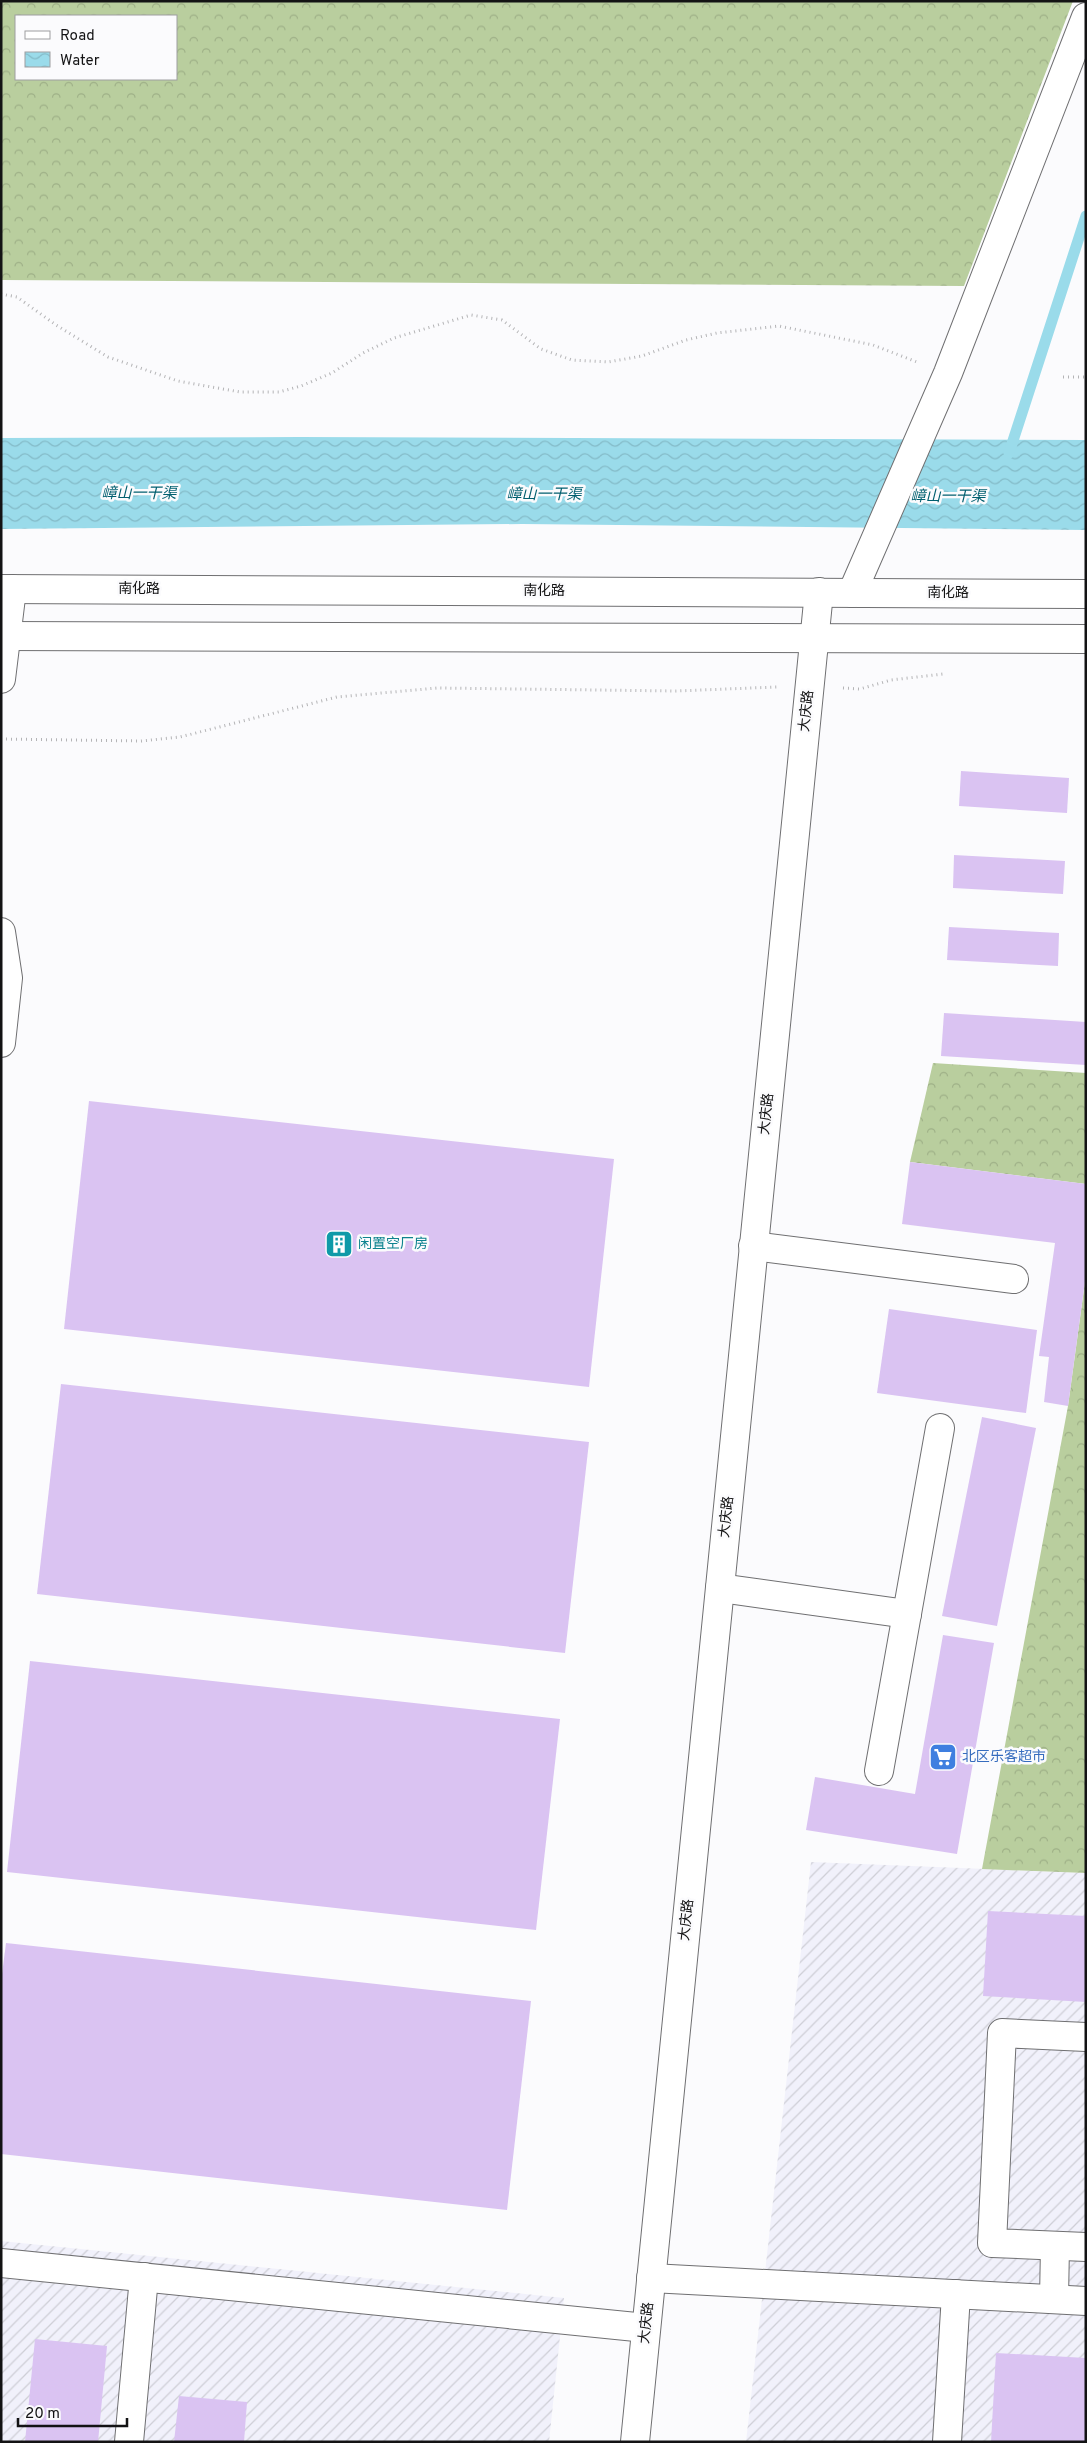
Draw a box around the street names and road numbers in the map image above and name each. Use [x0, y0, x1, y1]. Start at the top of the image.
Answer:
street label: 南化路 [118, 580, 160, 598]
street label: 南化路 [523, 582, 565, 600]
street label: 南化路 [927, 584, 969, 602]
street label: 大庆路 [796, 689, 818, 733]
street label: 大庆路 [756, 1092, 778, 1136]
street label: 大庆路 [716, 1495, 738, 1539]
street label: 大庆路 [676, 1898, 698, 1942]
street label: 大庆路 [636, 2301, 658, 2345]

